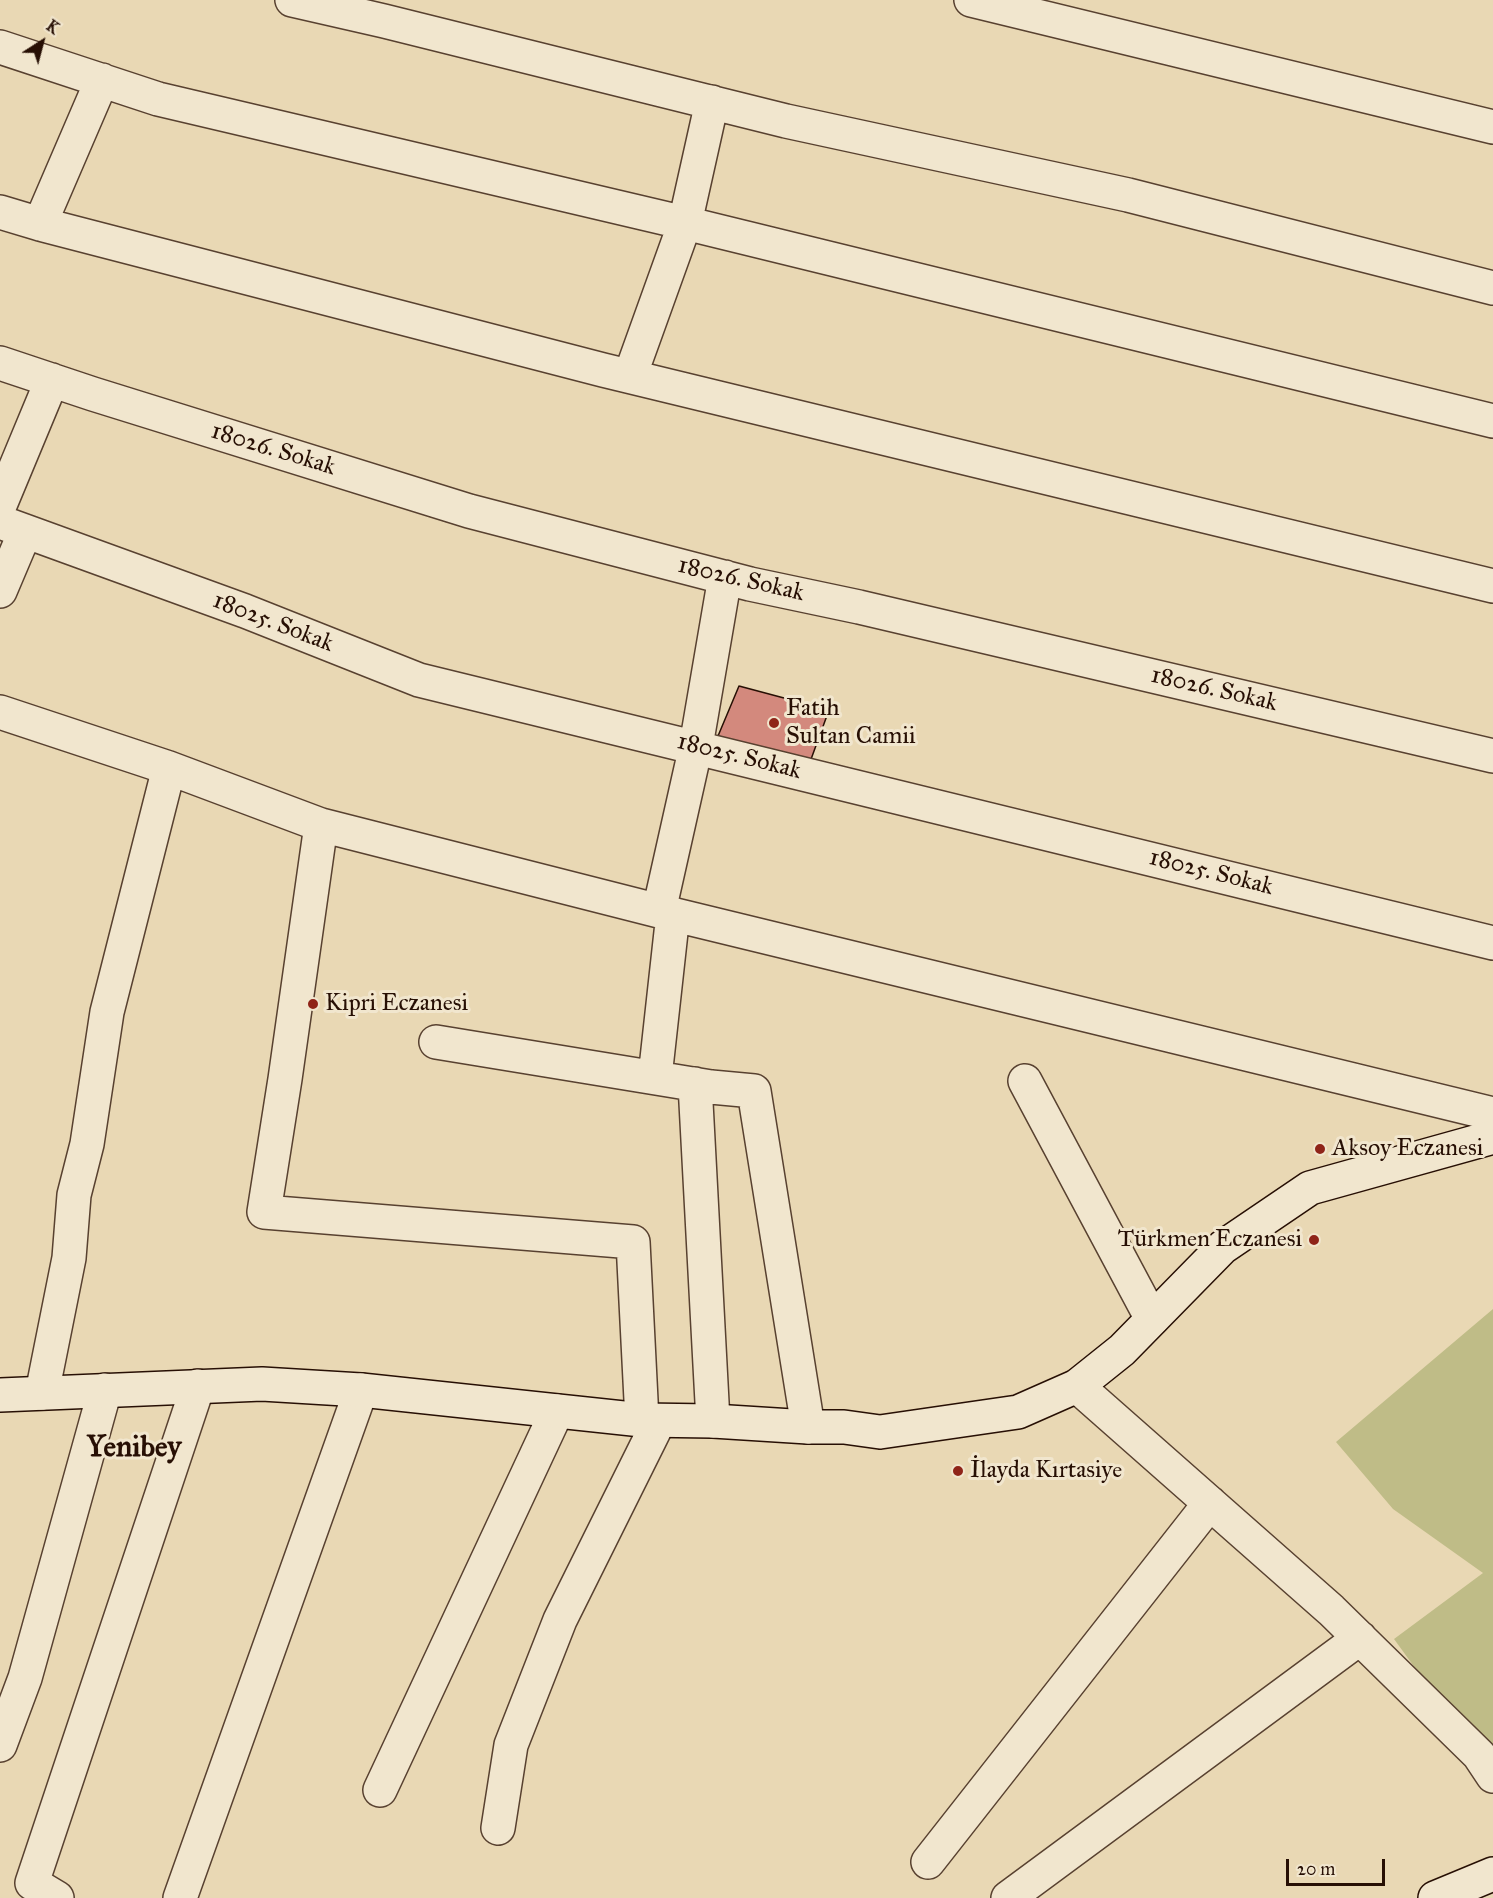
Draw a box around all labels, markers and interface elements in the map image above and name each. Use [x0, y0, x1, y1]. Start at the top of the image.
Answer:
north arrow [12, 12, 72, 72]
text: K [43, 16, 63, 38]
street label: 18026. Sokak [207, 417, 339, 483]
street label: 18026. Sokak [675, 551, 807, 609]
street label: 18025. Sokak [209, 587, 337, 659]
street label: 18026. Sokak [1148, 661, 1280, 719]
place label: Fatih Sultan Camii [786, 695, 916, 751]
marker: Fatih Sultan Camii [767, 716, 781, 730]
street label: 18025. Sokak [674, 728, 804, 786]
street label: 18025. Sokak [1146, 844, 1276, 902]
place label: Kipri Eczanesi [325, 990, 468, 1018]
marker: Kipri Eczanesi [306, 997, 320, 1011]
place label: Aksoy Eczanesi [1332, 1135, 1483, 1163]
marker: Aksoy Eczanesi [1313, 1142, 1327, 1156]
place label: Türkmen Eczanesi [1118, 1226, 1302, 1254]
marker: Türkmen Eczanesi [1307, 1233, 1321, 1247]
district label: Yenibey [87, 1431, 181, 1467]
place label: İlayda Kırtasiye [970, 1457, 1122, 1485]
marker: İlayda Kırtasiye [951, 1464, 965, 1478]
scale bar [1289, 1847, 1388, 1885]
text: 20 m [1297, 1858, 1335, 1880]

